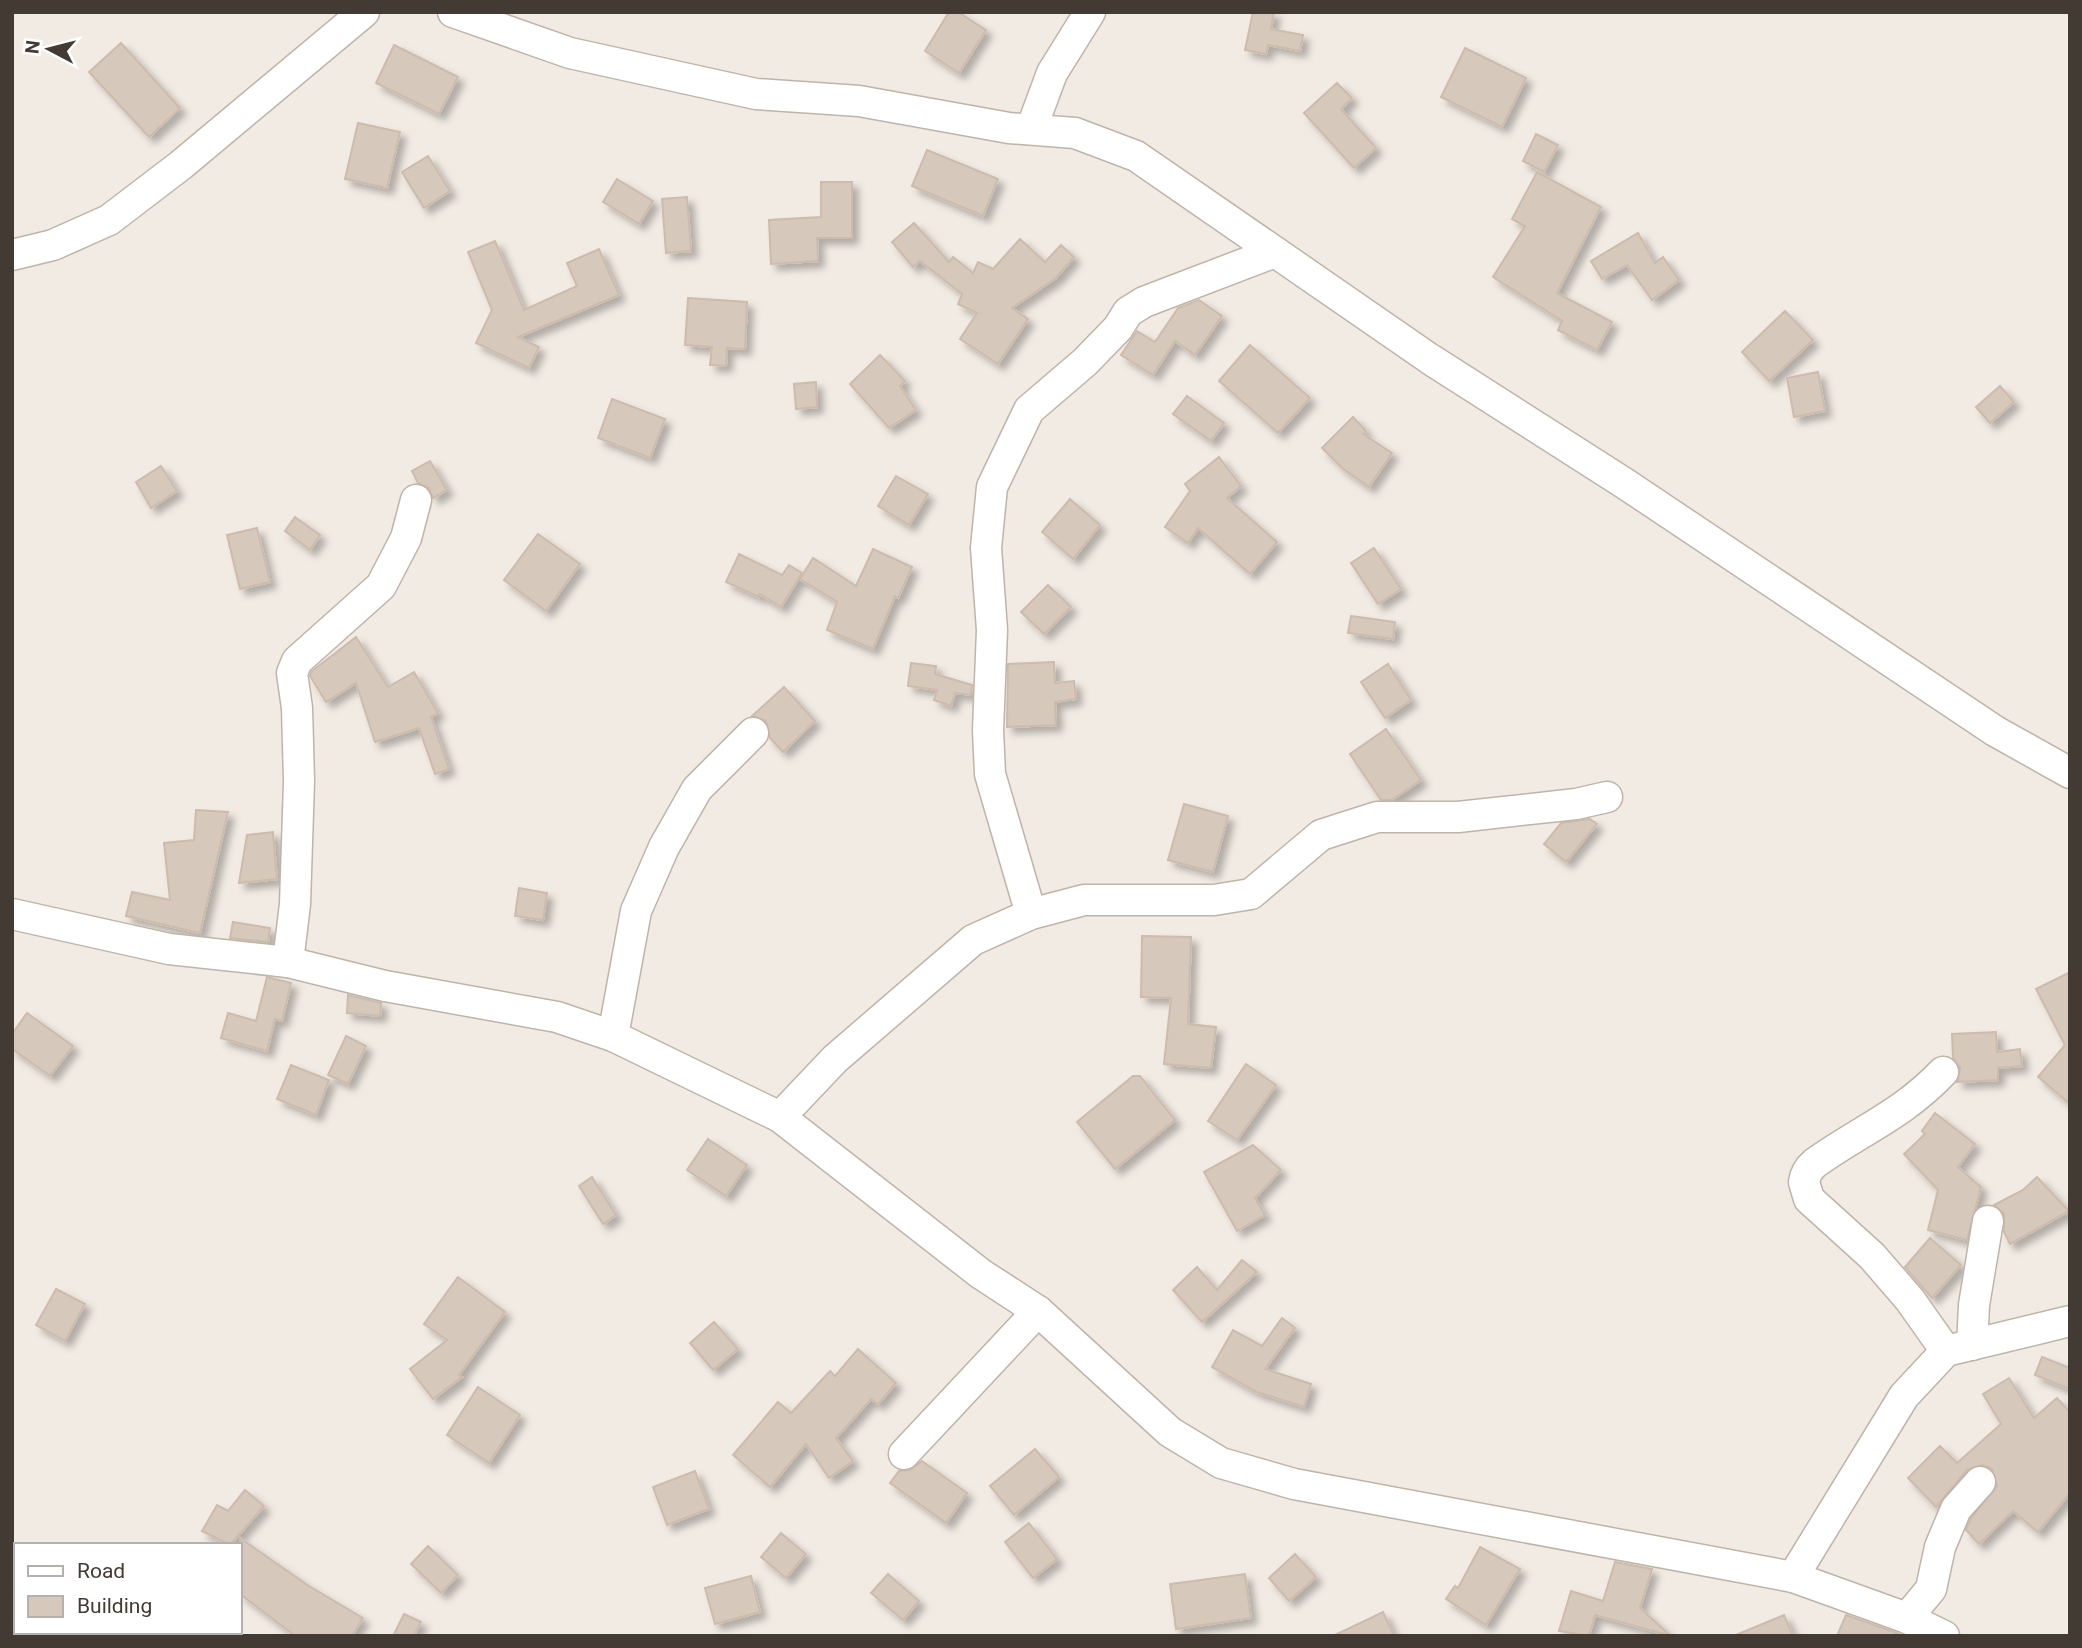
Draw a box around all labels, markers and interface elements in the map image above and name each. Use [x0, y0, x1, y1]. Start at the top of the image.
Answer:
north arrow [14, 14, 84, 84]
text: N [20, 39, 45, 55]
legend [14, 1543, 242, 1634]
text: Road [77, 1559, 125, 1583]
text: Building [77, 1594, 152, 1618]

